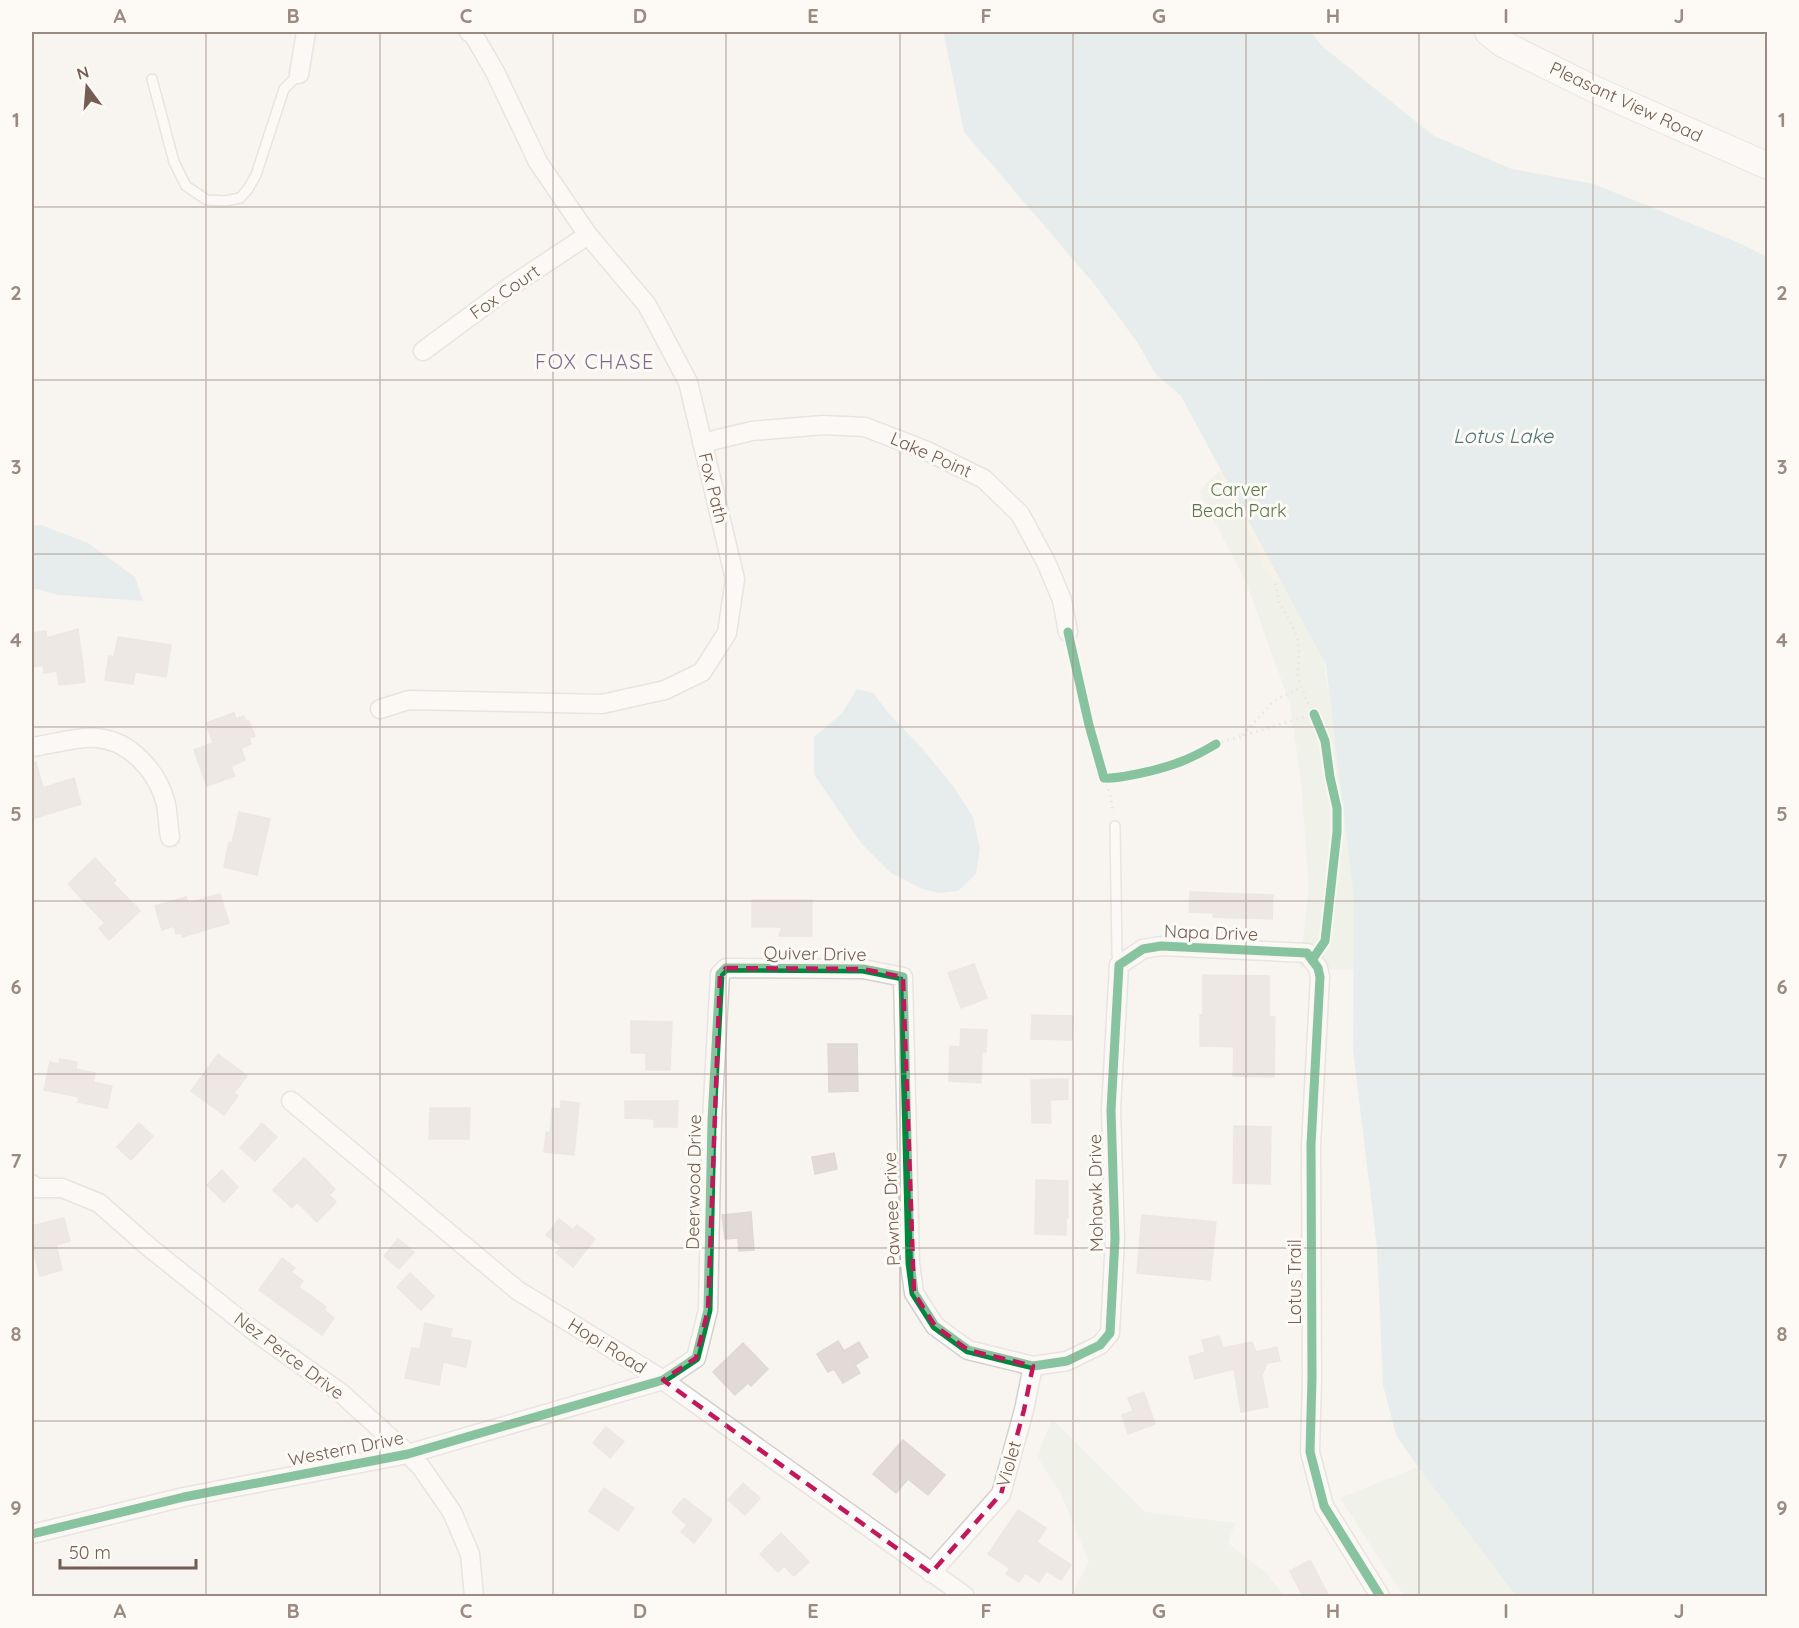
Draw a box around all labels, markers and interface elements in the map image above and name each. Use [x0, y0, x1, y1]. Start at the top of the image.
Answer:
text: A [114, 3, 127, 28]
text: B [286, 3, 300, 28]
text: C [460, 3, 473, 28]
text: D [633, 3, 647, 28]
text: E [807, 3, 819, 28]
text: F [980, 3, 992, 28]
text: G [1152, 3, 1166, 28]
text: H [1326, 3, 1340, 28]
text: I [1503, 3, 1509, 28]
text: J [1673, 3, 1685, 28]
street label: Pleasant View Road [1546, 56, 1706, 147]
north arrow [57, 57, 117, 117]
text: N [74, 61, 91, 84]
text: 1 [12, 107, 20, 132]
text: 1 [1778, 107, 1786, 132]
street label: Fox Court [465, 259, 544, 324]
text: 2 [10, 280, 22, 305]
text: 2 [1776, 280, 1788, 305]
district label: FOX CHASE [535, 349, 655, 374]
water label: Lotus Lake [1453, 423, 1554, 448]
street label: Lake Point [887, 426, 975, 483]
street label: Fox Path [694, 450, 733, 526]
text: 3 [11, 454, 21, 479]
text: 3 [1777, 454, 1787, 479]
park label: Carver Beach Park [1191, 478, 1287, 522]
text: 4 [10, 627, 22, 652]
text: 4 [1776, 627, 1788, 652]
text: 5 [10, 801, 22, 826]
text: 5 [1776, 801, 1788, 826]
street label: Napa Drive [1164, 919, 1258, 946]
street label: Quiver Drive [763, 941, 867, 966]
text: 6 [10, 974, 22, 999]
text: 6 [1776, 974, 1788, 999]
street label: Deerwood Drive [681, 1114, 706, 1250]
street label: Mohawk Drive [1083, 1134, 1108, 1252]
text: 7 [11, 1148, 22, 1173]
text: 7 [1777, 1148, 1788, 1173]
street label: Pawnee Drive [878, 1152, 905, 1266]
street label: Lotus Trail [1283, 1239, 1306, 1325]
street label: Nez Perce Drive [230, 1307, 349, 1404]
street label: Hopi Road [564, 1312, 651, 1379]
text: 8 [11, 1321, 22, 1346]
text: 8 [1777, 1321, 1788, 1346]
street label: Western Drive [286, 1426, 406, 1471]
street label: Violet [991, 1438, 1026, 1490]
text: 9 [10, 1495, 22, 1520]
text: 9 [1776, 1495, 1788, 1520]
scale bar [60, 1532, 196, 1570]
text: 50 m [69, 1541, 111, 1564]
text: A [114, 1598, 127, 1623]
text: B [286, 1598, 300, 1623]
text: C [460, 1598, 473, 1623]
text: D [633, 1598, 647, 1623]
text: E [807, 1598, 819, 1623]
text: F [980, 1598, 992, 1623]
text: G [1152, 1598, 1166, 1623]
text: H [1326, 1598, 1340, 1623]
text: I [1503, 1598, 1509, 1623]
text: J [1673, 1598, 1685, 1623]

